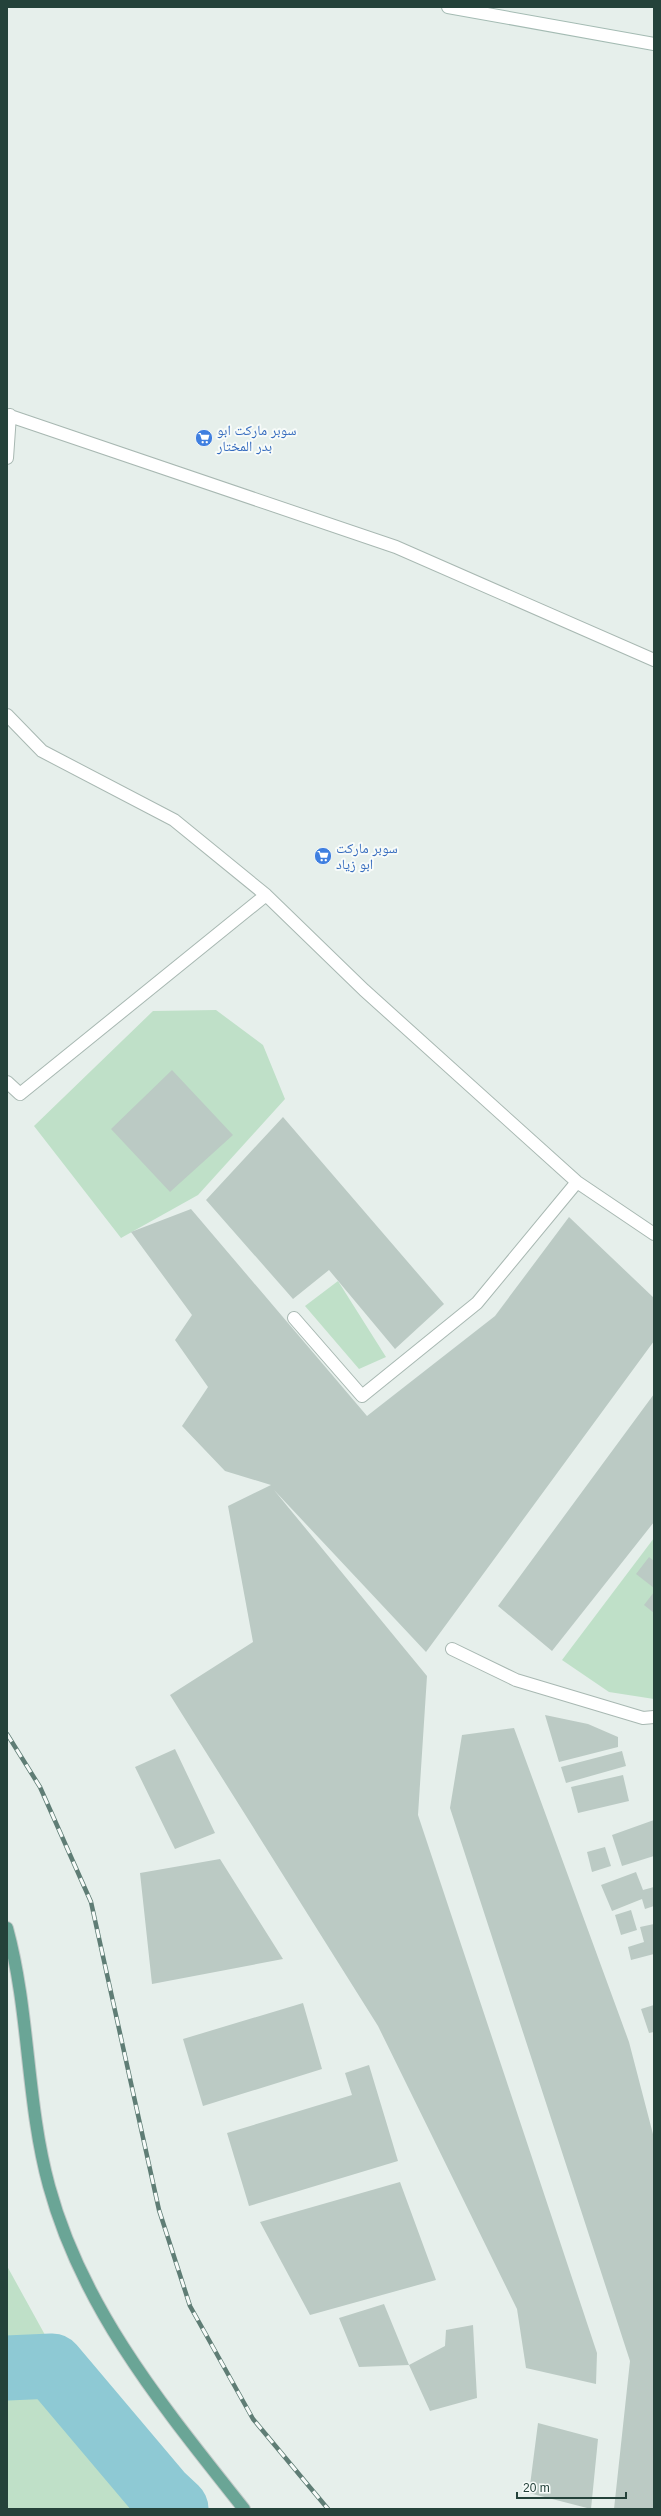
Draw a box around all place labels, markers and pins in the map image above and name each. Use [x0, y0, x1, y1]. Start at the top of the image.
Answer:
place label: سوبر ماركت ابو بدر المختار [216, 422, 296, 455]
supermarket icon: سوبر ماركت ابو بدر المختار [194, 428, 214, 448]
place label: سوبر ماركت ابو زياد [336, 840, 398, 873]
supermarket icon: سوبر ماركت ابو زياد [313, 846, 333, 866]

